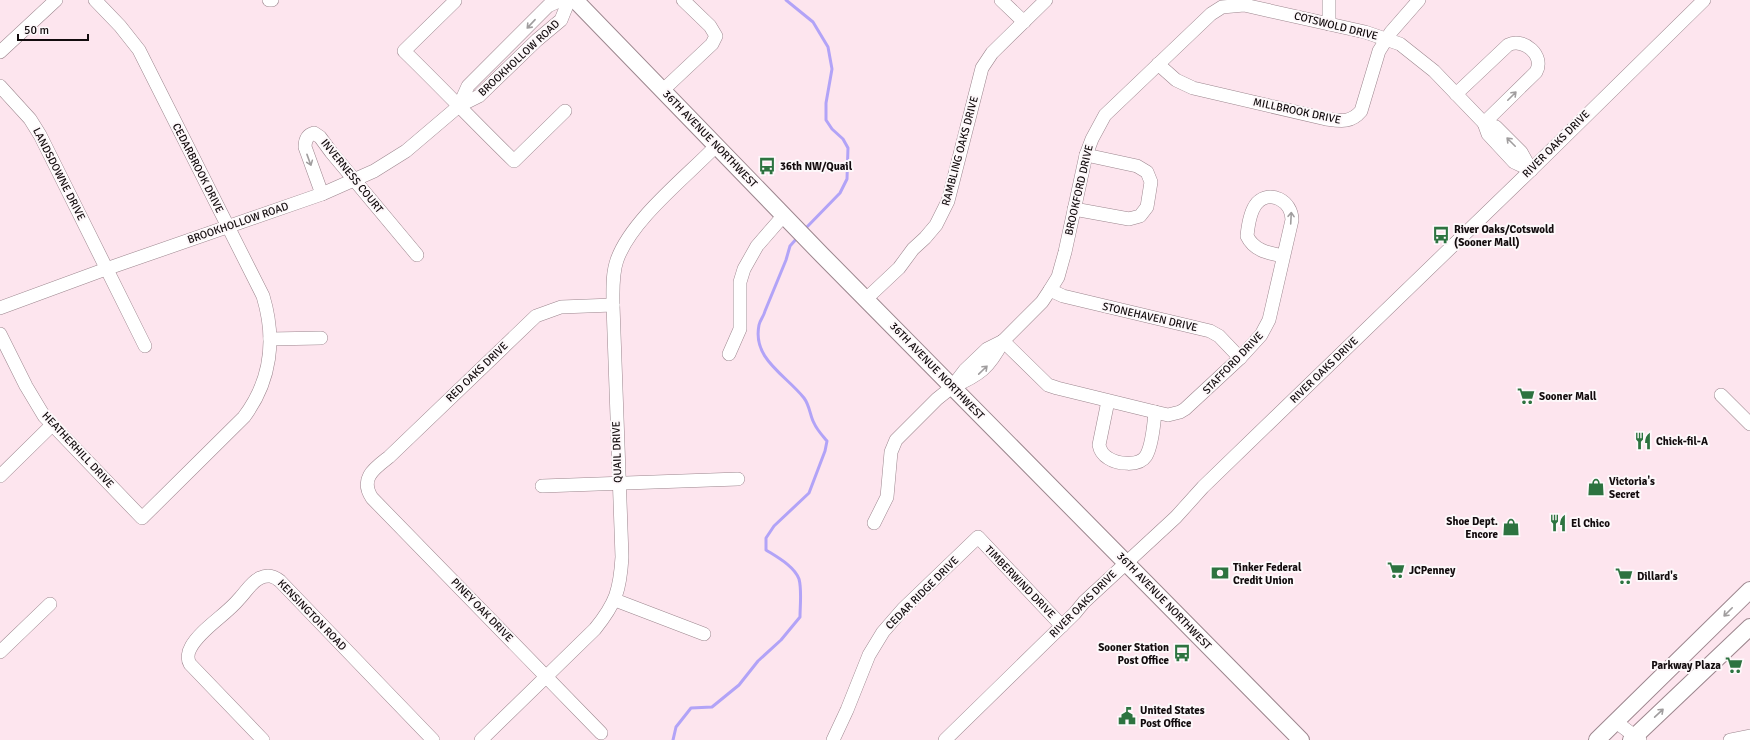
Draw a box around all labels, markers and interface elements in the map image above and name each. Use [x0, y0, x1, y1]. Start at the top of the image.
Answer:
street label: COTSWOLD DRIVE [1293, 9, 1379, 43]
scale bar [18, 16, 88, 42]
street label: BROOKHOLLOW ROAD [476, 17, 562, 99]
one-way arrow [526, 19, 536, 29]
text: 50 m [24, 23, 49, 38]
street label: 36TH AVENUE NORTHWEST [660, 88, 760, 191]
one-way arrow [1507, 91, 1517, 101]
street label: RAMBLING OAKS DRIVE [939, 95, 981, 207]
street label: MILLBROOK DRIVE [1252, 95, 1342, 127]
street label: RIVER OAKS DRIVE [1520, 108, 1592, 180]
street label: CEDARBROOK DRIVE [170, 121, 226, 215]
street label: LANDSDOWNE DRIVE [30, 125, 88, 223]
street label: INVERNESS COURT [318, 136, 386, 216]
one-way arrow [1507, 137, 1516, 147]
street label: BROOKFORD DRIVE [1062, 143, 1096, 237]
one-way arrow [306, 153, 314, 165]
bus stop icon: 36th NW/Quail [757, 156, 777, 176]
place label: 36th NW/Quail [780, 160, 853, 173]
street label: BROOKHOLLOW ROAD [186, 200, 290, 246]
one-way arrow [1287, 212, 1295, 225]
place label: River Oaks/Cotswold (Sooner Mall) [1454, 223, 1554, 249]
bus stop icon: River Oaks/Cotswold (Sooner Mall) [1431, 225, 1451, 245]
street label: STONEHAVEN DRIVE [1101, 300, 1199, 334]
street label: 36TH AVENUE NORTHWEST [887, 320, 987, 423]
street label: STAFFORD DRIVE [1200, 329, 1266, 397]
street label: RIVER OAKS DRIVE [1287, 334, 1361, 406]
street label: RED OAKS DRIVE [443, 339, 511, 405]
one-way arrow [978, 365, 988, 375]
supermarket icon: Sooner Mall [1516, 386, 1536, 406]
place label: Sooner Mall [1539, 390, 1597, 403]
street label: HEATHERHILL DRIVE [39, 409, 117, 491]
street label: QUAIL DRIVE [609, 421, 625, 483]
restaurant icon: Chick-fil-A [1633, 431, 1653, 451]
place label: Chick-fil-A [1656, 435, 1708, 448]
place label: Victoria's Secret [1609, 475, 1655, 501]
shop icon: Victoria's Secret [1586, 477, 1606, 497]
restaurant icon: El Chico [1548, 513, 1568, 533]
place label: Shoe Dept. Encore [1446, 515, 1499, 541]
shop icon: Shoe Dept. Encore [1501, 517, 1521, 537]
place label: El Chico [1571, 517, 1610, 530]
street label: TIMBERWIND DRIVE [982, 543, 1058, 621]
street label: 36TH AVENUE NORTHWEST [1114, 550, 1214, 653]
street label: CEDAR RIDGE DRIVE [883, 554, 961, 632]
supermarket icon: JCPenney [1386, 560, 1406, 580]
place label: Tinker Federal Credit Union [1233, 561, 1302, 587]
bank icon: Tinker Federal Credit Union [1210, 563, 1230, 583]
place label: JCPenney [1409, 564, 1456, 577]
supermarket icon: Dillard's [1614, 566, 1634, 586]
street label: RIVER OAKS DRIVE [1047, 568, 1119, 640]
place label: Dillard's [1637, 570, 1678, 583]
street label: PINEY OAK DRIVE [448, 575, 516, 645]
street label: KENSINGTON ROAD [275, 577, 349, 653]
one-way arrow [1723, 607, 1733, 617]
place label: Sooner Station Post Office [1098, 641, 1170, 667]
bus stop icon: Sooner Station Post Office [1172, 643, 1192, 663]
supermarket icon: Parkway Plaza [1724, 655, 1744, 675]
place label: Parkway Plaza [1651, 659, 1721, 672]
place label: United States Post Office [1140, 704, 1205, 730]
public building icon: United States Post Office [1117, 706, 1137, 726]
one-way arrow [1654, 709, 1664, 718]

